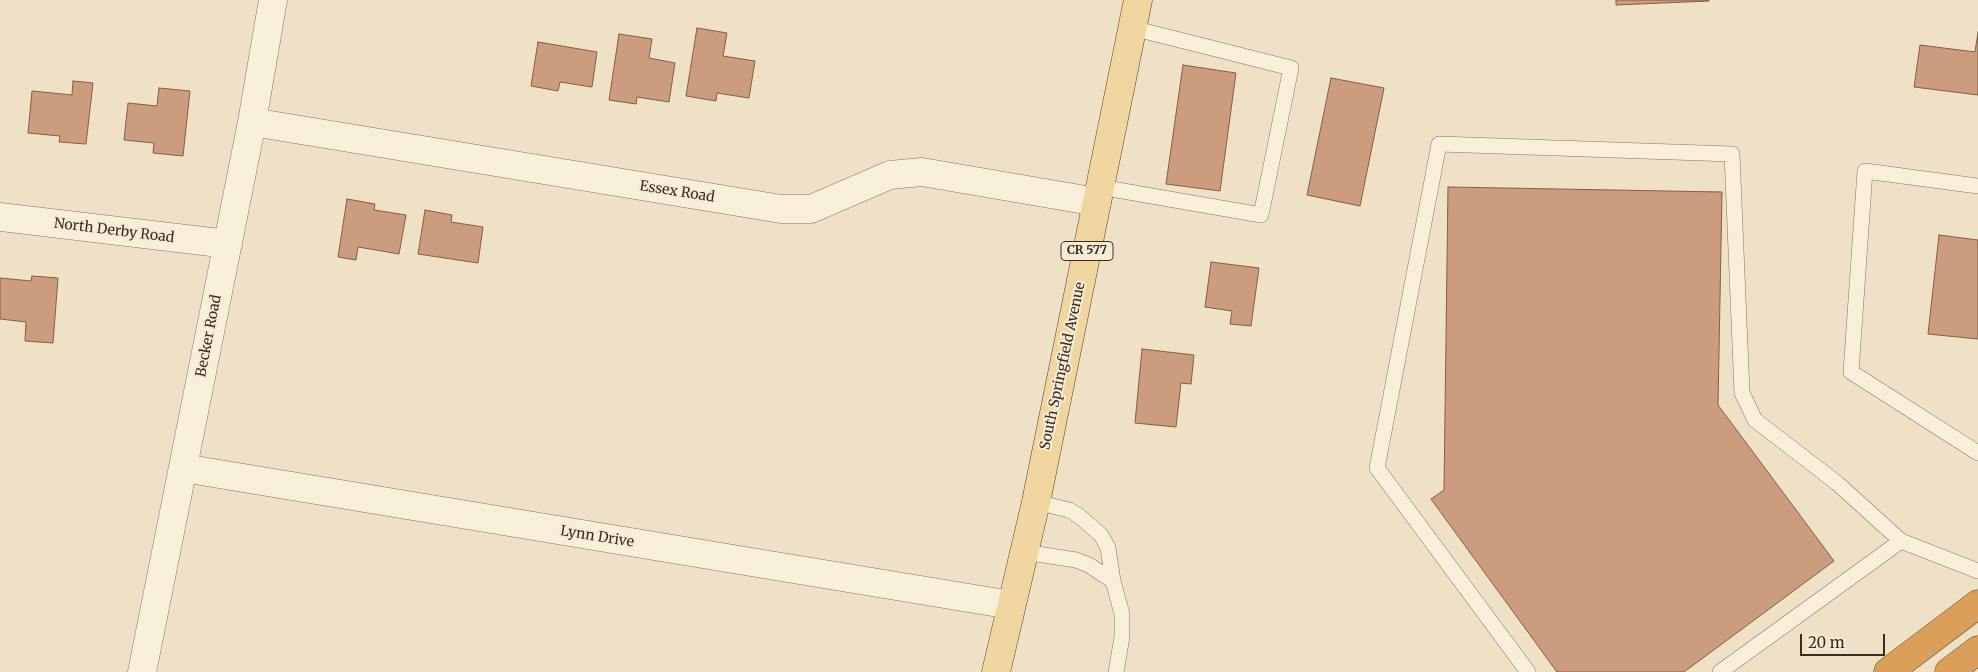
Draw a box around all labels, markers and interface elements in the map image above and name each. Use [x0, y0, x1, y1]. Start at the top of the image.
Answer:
street label: Essex Road [638, 178, 716, 206]
street label: North Derby Road [53, 215, 175, 247]
road number: CR 577 [1061, 242, 1113, 260]
street label: South Springfield Avenue [1037, 281, 1089, 451]
street label: Becker Road [193, 293, 225, 379]
street label: Lynn Drive [559, 523, 635, 551]
scale bar [1803, 624, 1888, 656]
text: 20 m [1808, 633, 1845, 652]

